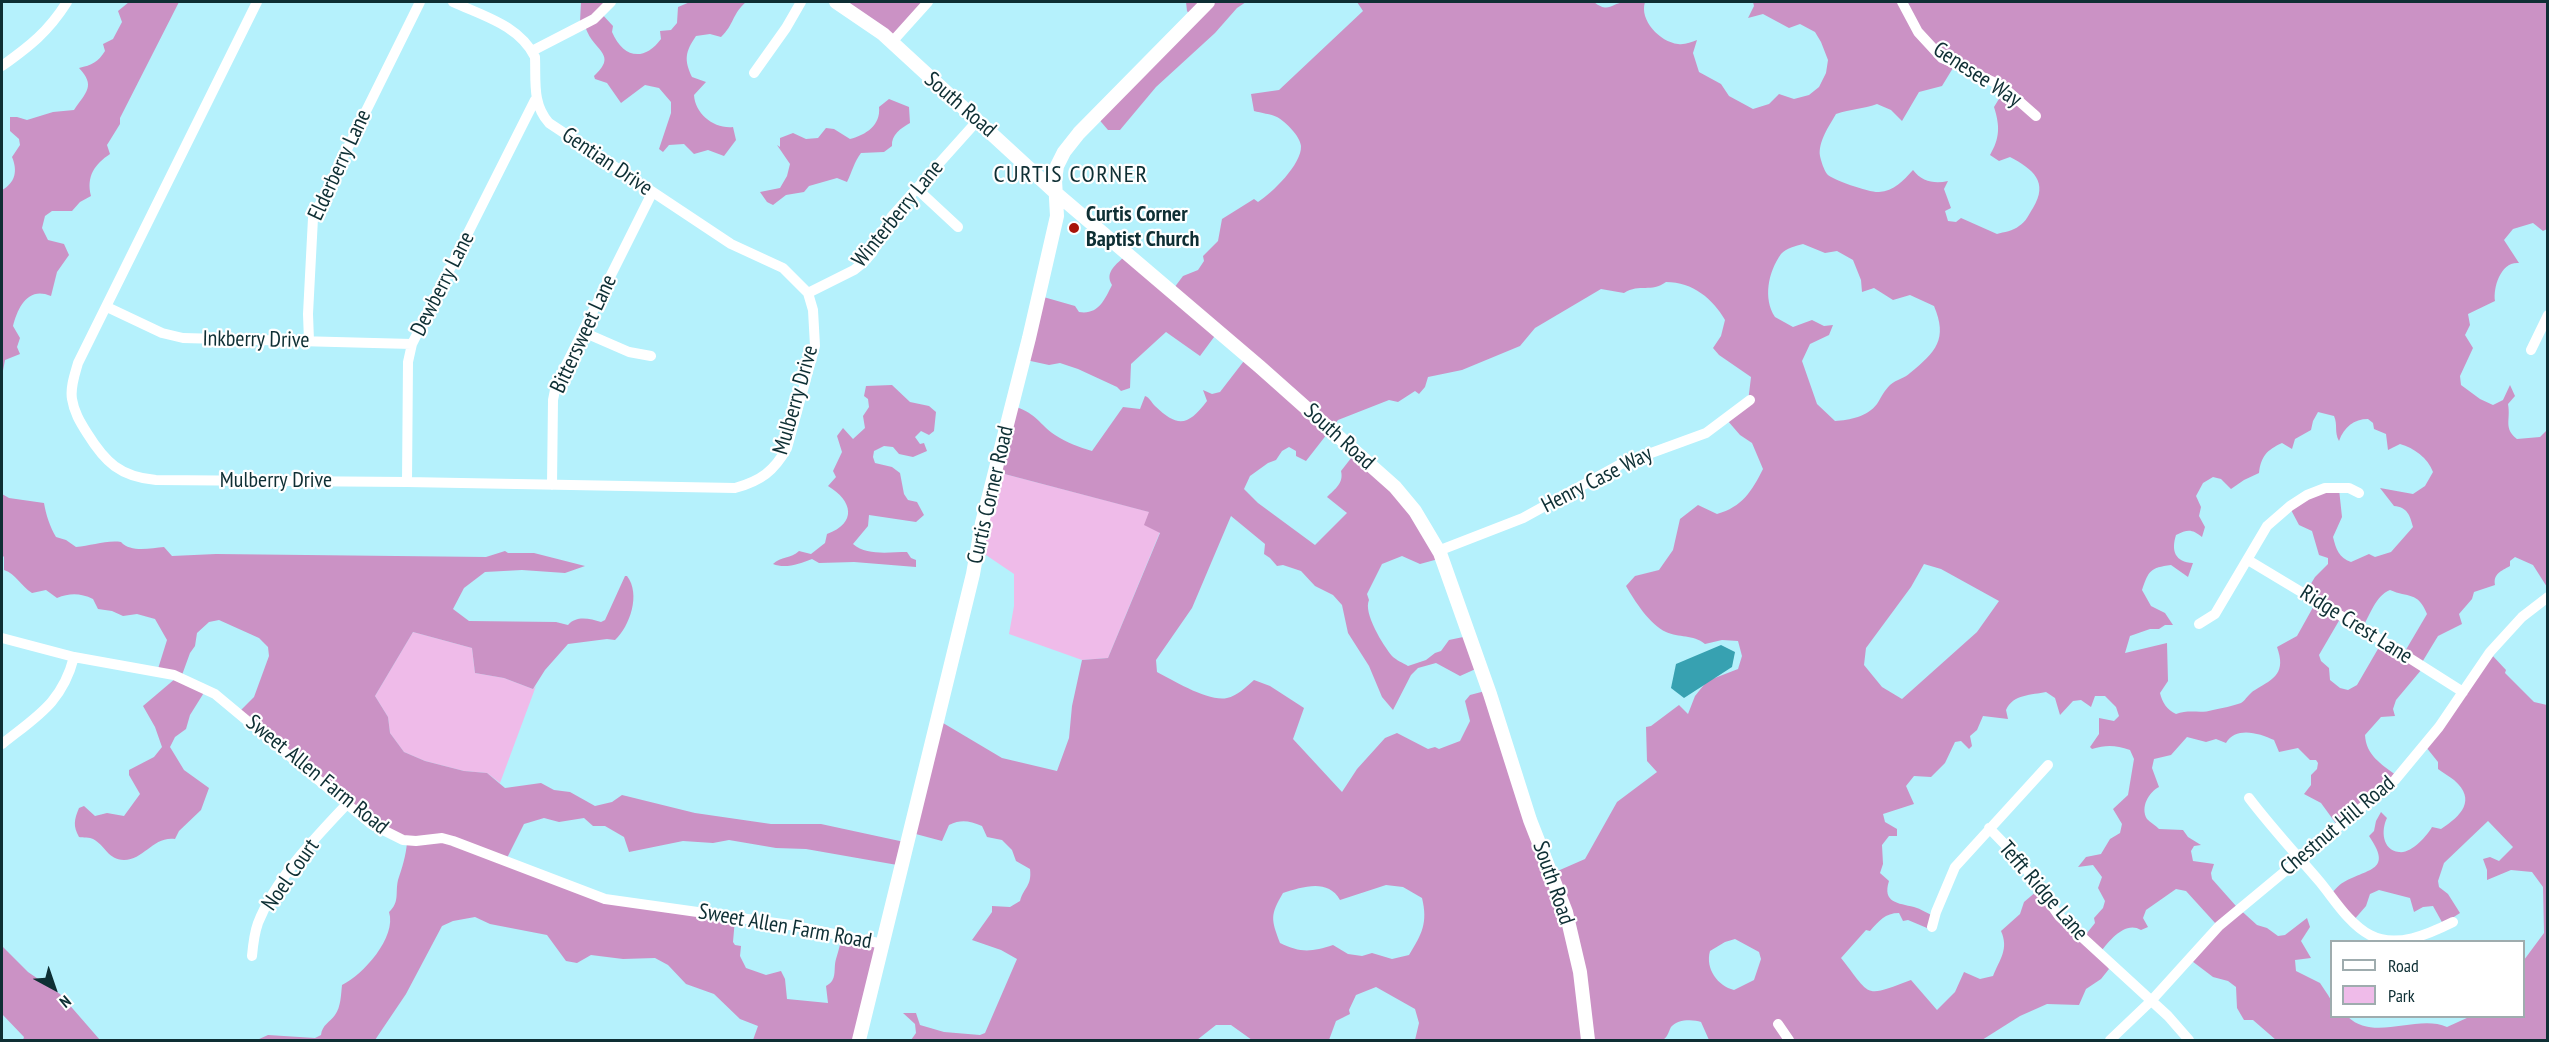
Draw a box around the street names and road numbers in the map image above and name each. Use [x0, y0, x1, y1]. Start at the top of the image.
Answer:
street label: Genesee Way [1928, 37, 2026, 113]
street label: South Road [919, 67, 1001, 143]
street label: Elderberry Lane [303, 105, 377, 225]
street label: Gentian Drive [557, 122, 657, 202]
street label: Winterberry Lane [847, 155, 949, 273]
street label: Dewberry Lane [405, 227, 481, 341]
street label: Bittersweet Lane [545, 271, 623, 397]
street label: Inkberry Drive [202, 326, 310, 354]
street label: Mulberry Drive [768, 342, 824, 458]
street label: South Road [1298, 398, 1380, 476]
street label: Curtis Corner Road [962, 423, 1020, 567]
street label: Henry Case Way [1537, 441, 1657, 519]
street label: Mulberry Drive [220, 468, 332, 494]
street label: Ridge Crest Lane [2295, 580, 2417, 670]
street label: Sweet Allen Farm Road [241, 710, 393, 840]
street label: Chestnut Hill Road [2275, 770, 2401, 882]
street label: Noel Court [257, 834, 325, 916]
street label: Tefft Ridge Lane [1993, 836, 2093, 946]
street label: South Road [1526, 838, 1580, 928]
street label: Sweet Allen Farm Road [696, 899, 874, 955]

